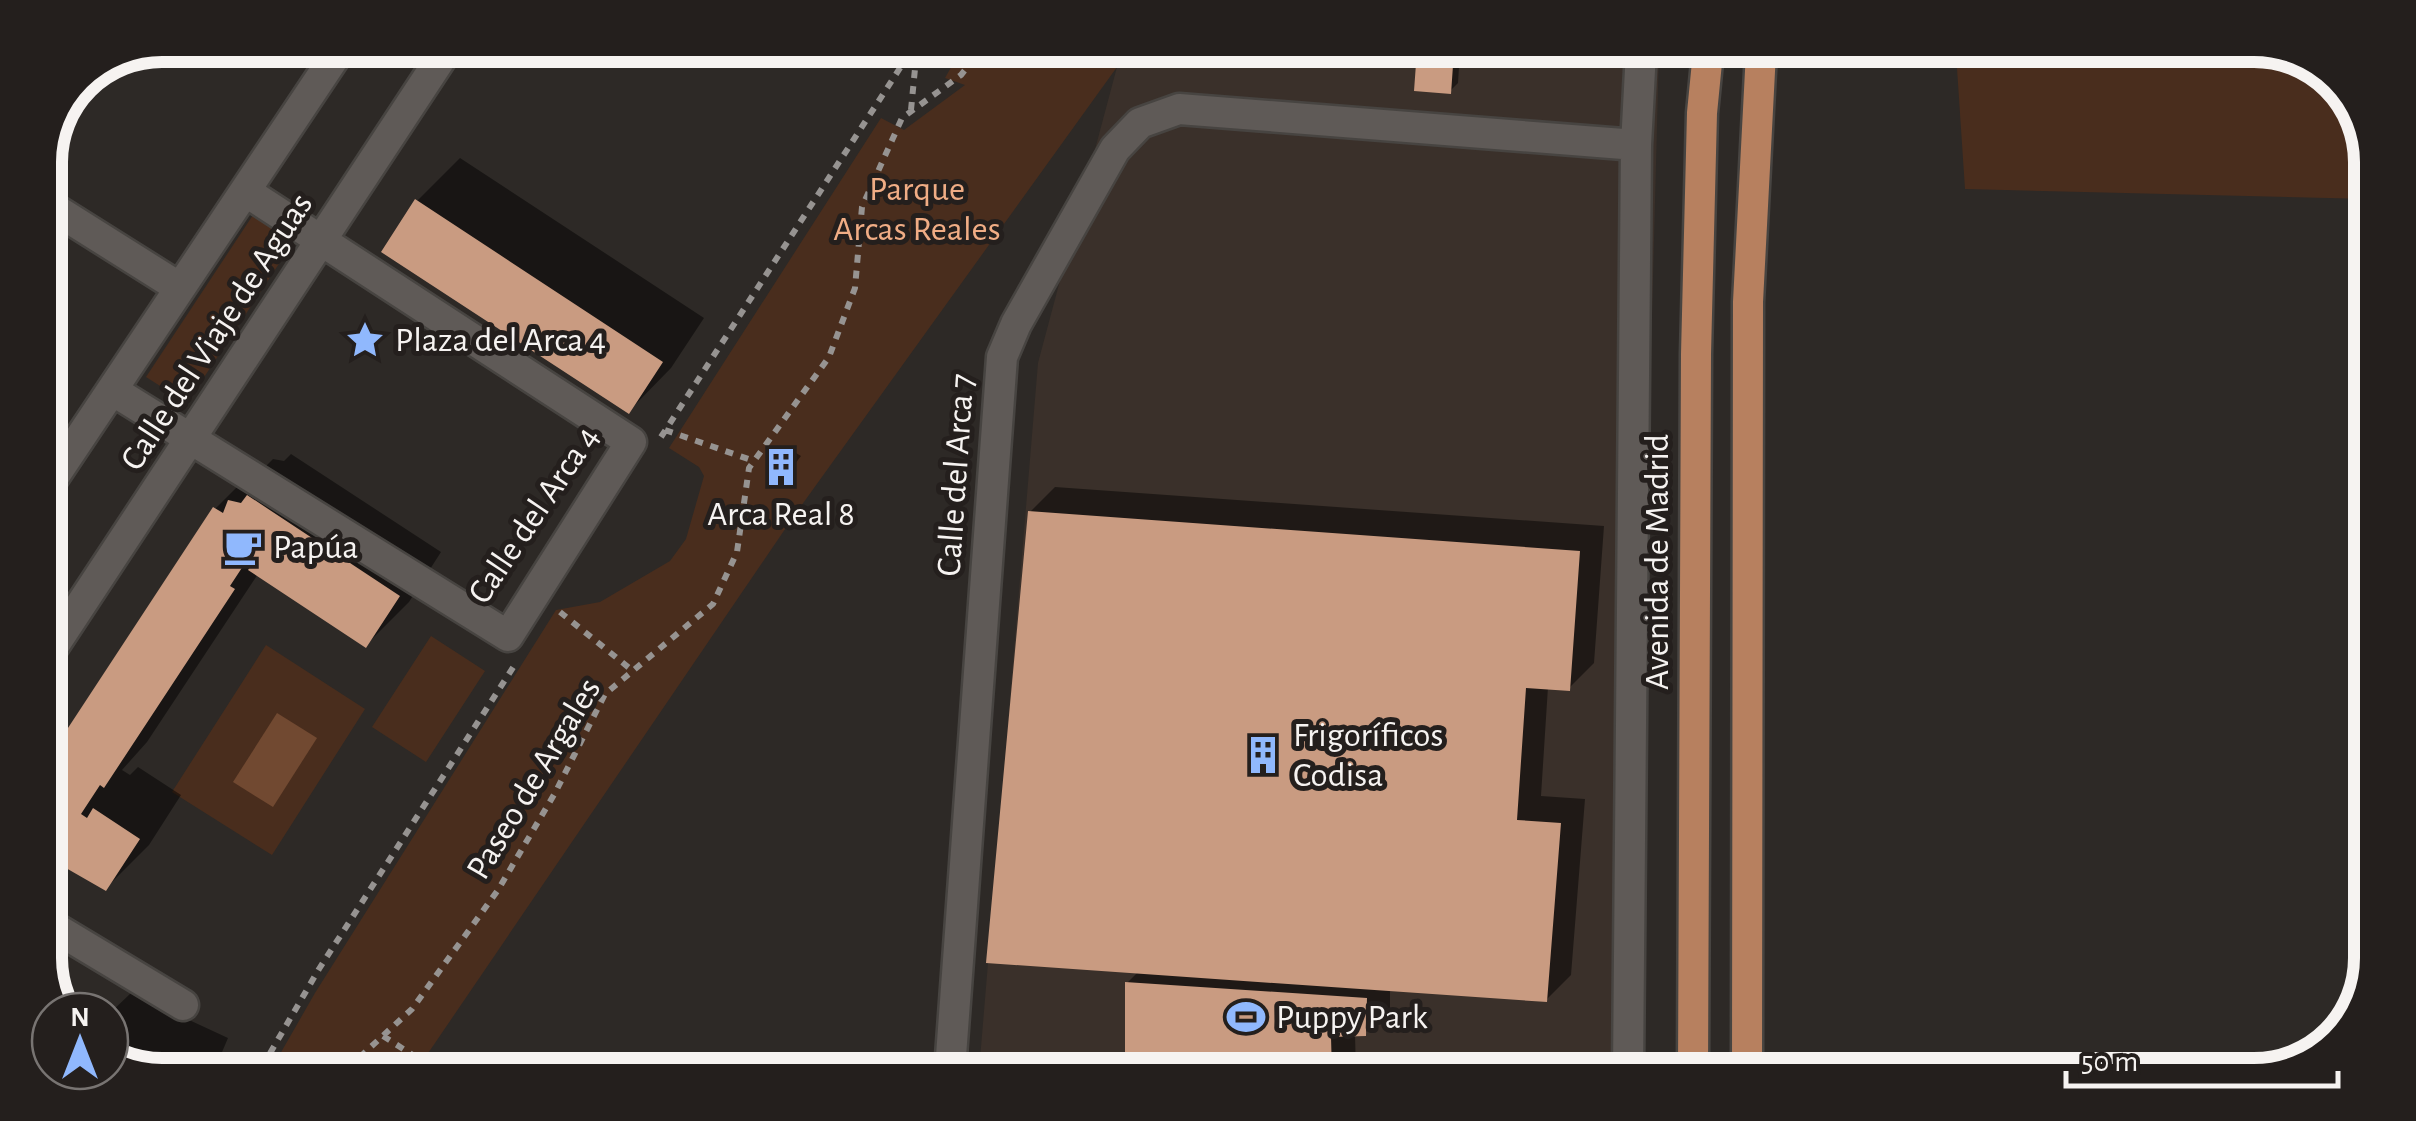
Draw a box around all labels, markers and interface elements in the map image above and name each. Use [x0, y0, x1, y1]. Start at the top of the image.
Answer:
park label: Parque Arcas Reales [833, 172, 1001, 247]
street label: Calle del Viaje de Aguas [115, 187, 319, 477]
place icon: Plaza del Arca 4 [344, 319, 386, 361]
place label: Plaza del Arca 4 [395, 323, 606, 358]
street label: Calle del Arca 7 [931, 372, 981, 578]
street label: Calle del Arca 4 [462, 420, 606, 610]
street label: Avenida de Madrid [1640, 434, 1675, 690]
building icon: Arca Real 8 [760, 446, 802, 488]
place label: Arca Real 8 [707, 497, 855, 532]
cafe icon: Papúa [222, 526, 264, 568]
place label: Papúa [273, 530, 358, 565]
street label: Paseo de Argales [460, 673, 608, 885]
place label: Frigoríficos Codisa [1293, 718, 1443, 793]
building icon: Frigoríficos Codisa [1242, 734, 1284, 776]
north arrow [30, 991, 130, 1091]
sports icon: Puppy Park [1225, 996, 1267, 1038]
place label: Puppy Park [1276, 1000, 1428, 1035]
text: N [70, 1004, 90, 1032]
scale bar [2066, 1026, 2338, 1088]
text: 50 m [2081, 1047, 2138, 1077]

